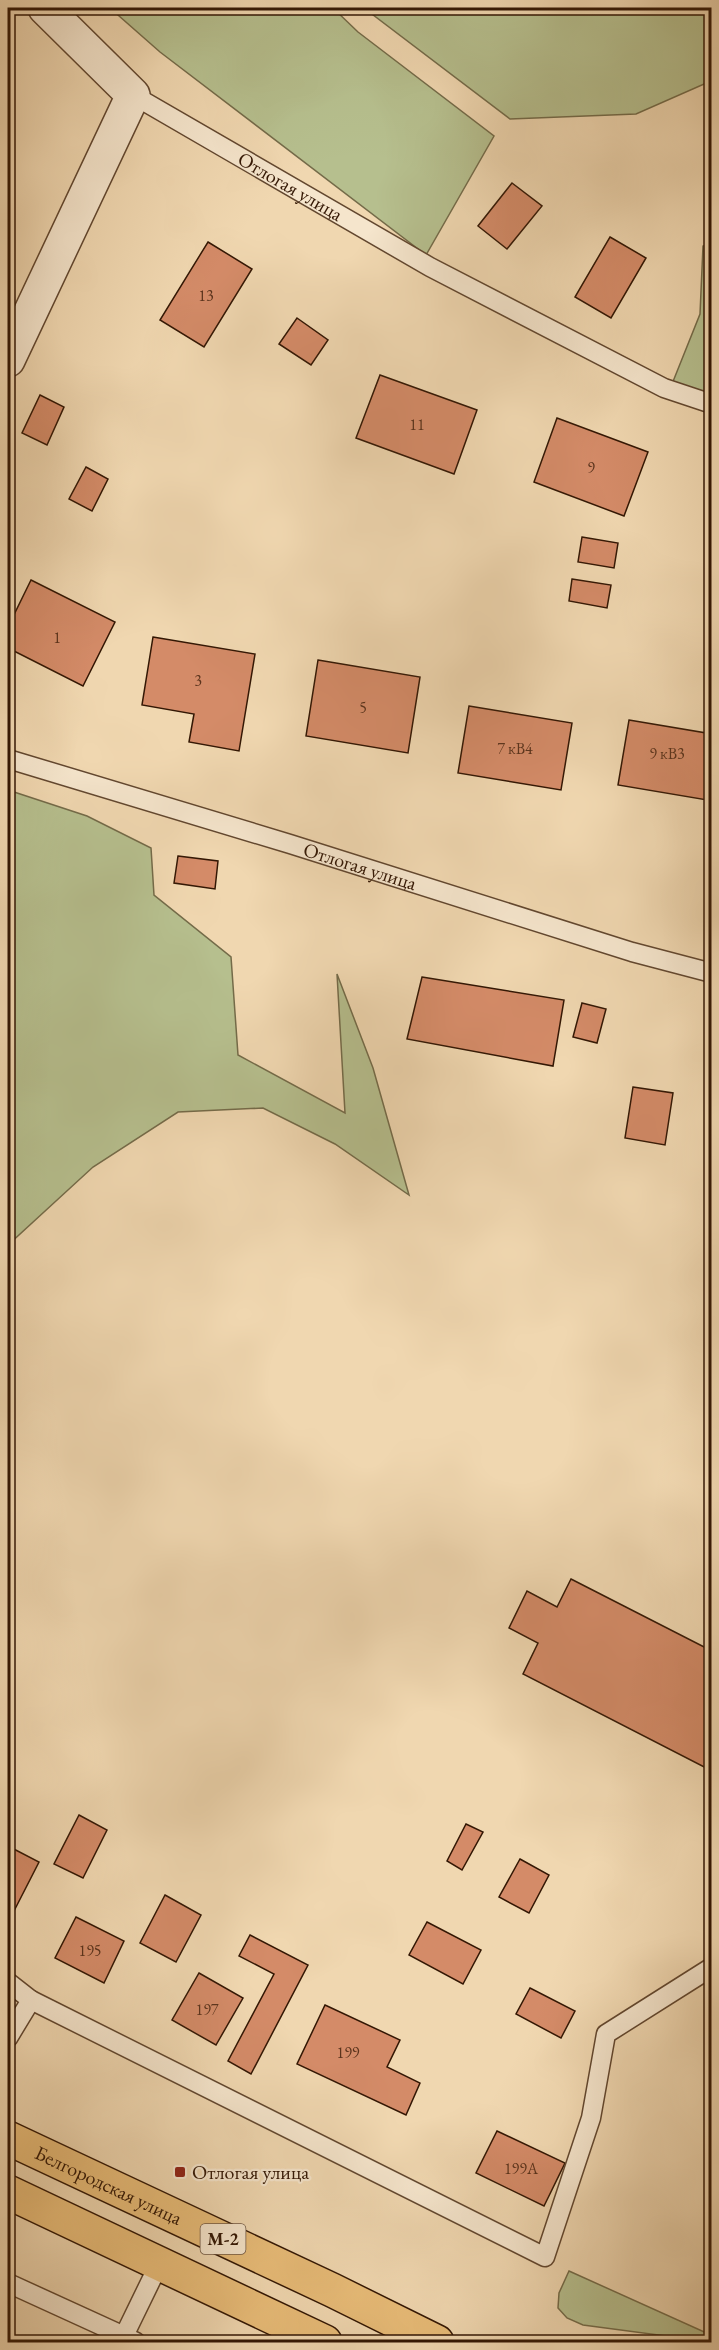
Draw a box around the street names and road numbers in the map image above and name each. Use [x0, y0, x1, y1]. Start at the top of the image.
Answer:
street label: Отлогая улица [233, 146, 348, 227]
street label: Отлогая улица [300, 836, 420, 896]
street label: Белгородская улица [31, 2139, 186, 2231]
road number: М-2 [200, 2224, 246, 2254]

